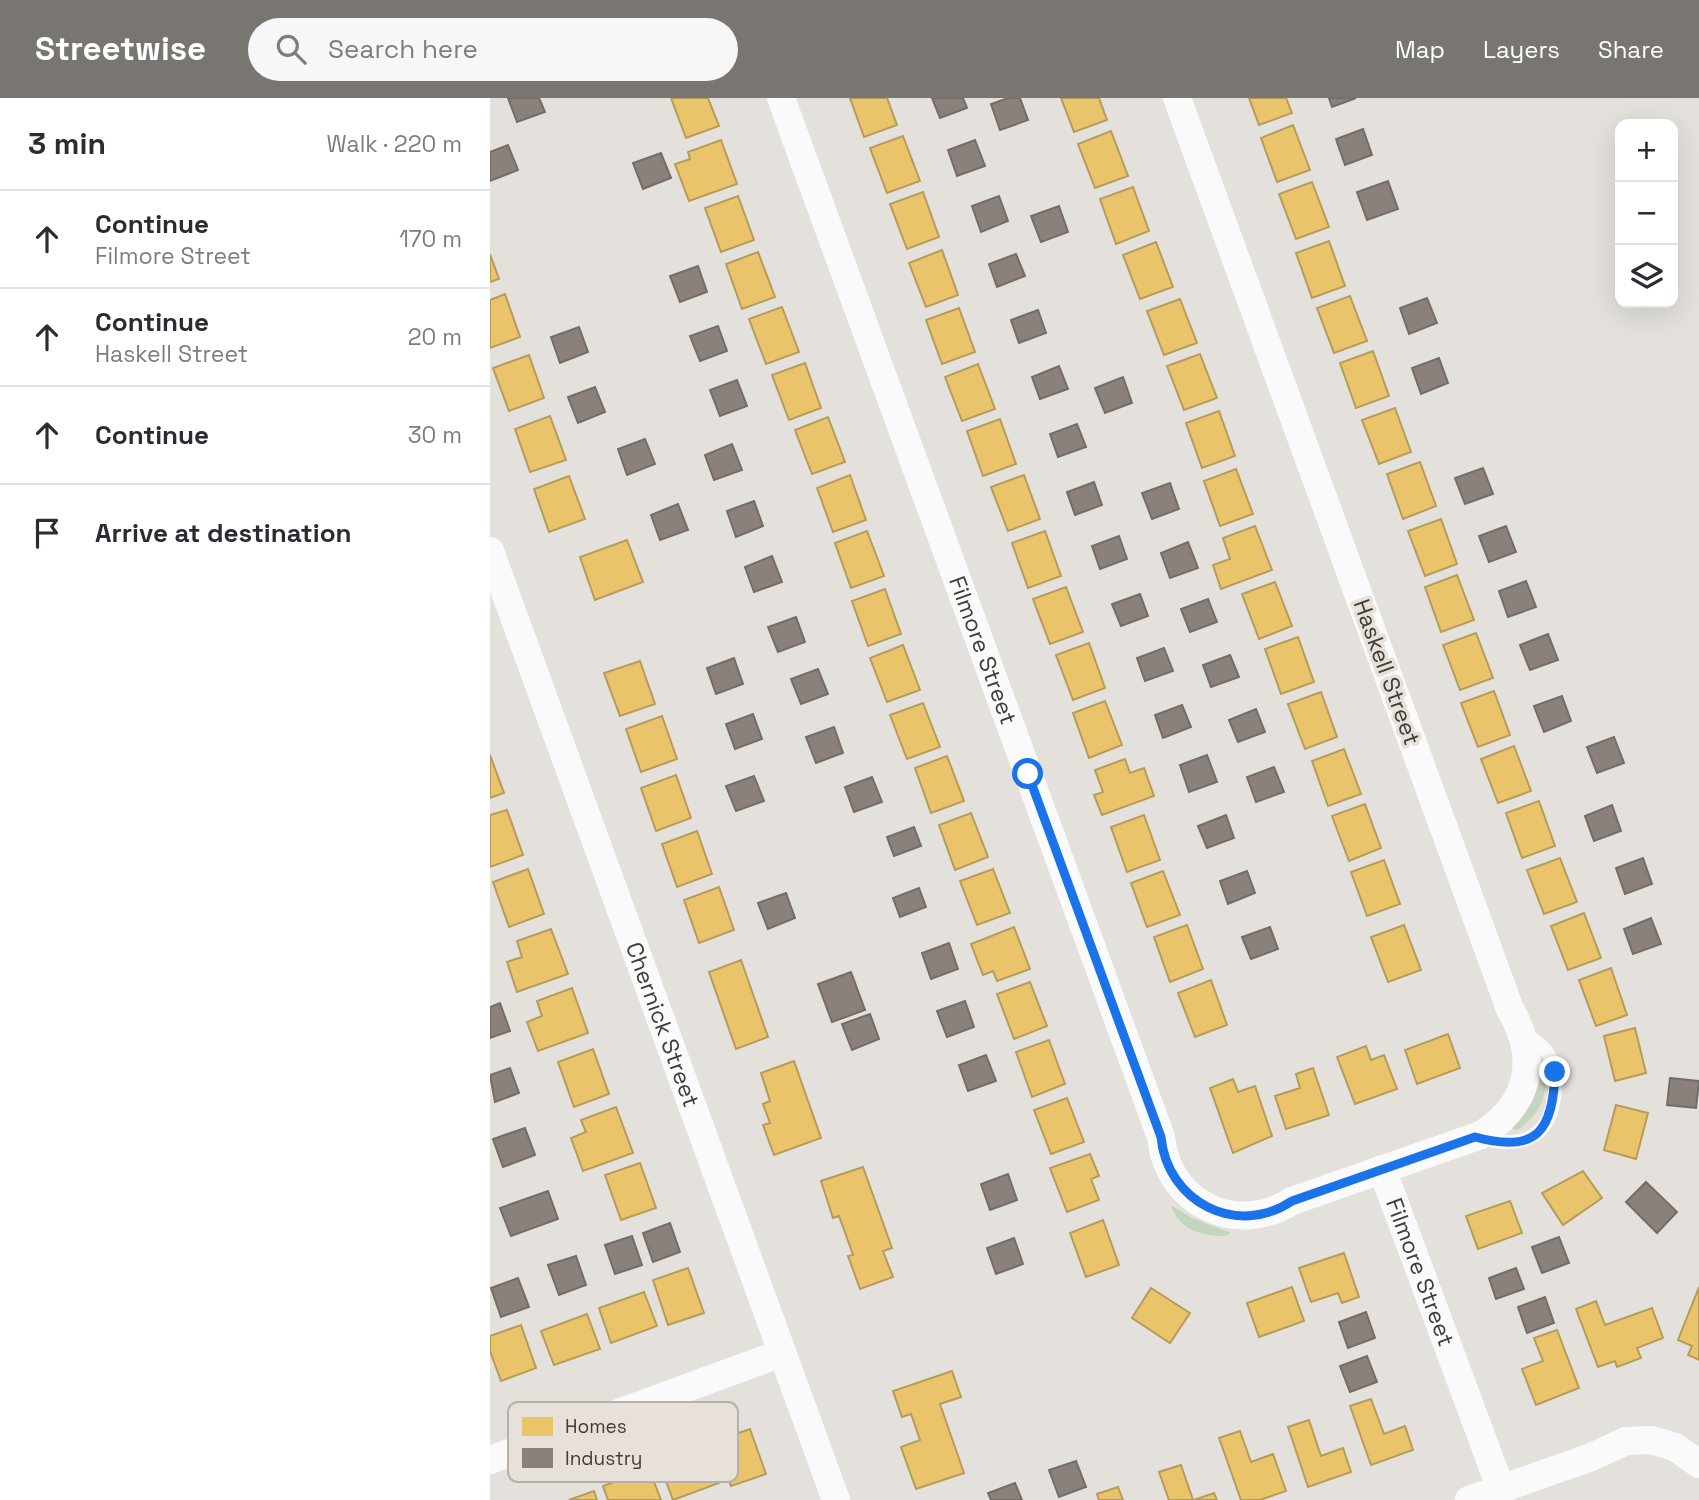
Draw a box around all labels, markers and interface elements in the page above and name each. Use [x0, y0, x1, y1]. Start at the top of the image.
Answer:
search box [248, 18, 738, 81]
text: Streetwise [35, 28, 206, 70]
icon: search [272, 30, 310, 68]
text: Search here [328, 32, 478, 66]
text: Map [1395, 34, 1445, 65]
text: Layers [1483, 34, 1560, 65]
text: Share [1598, 34, 1664, 65]
map controls [1615, 119, 1678, 308]
button: + [1615, 119, 1678, 182]
text: 3 min [28, 124, 106, 163]
text: Walk · 220 m [327, 129, 462, 159]
button: − [1615, 182, 1678, 245]
text: Continue [95, 207, 209, 241]
icon: ahead [28, 220, 66, 258]
text: 170 m [399, 224, 462, 254]
text: Filmore Street [95, 241, 251, 271]
button: layers [1615, 245, 1678, 308]
text: Continue [95, 305, 209, 339]
icon: ahead [28, 318, 66, 356]
text: 20 m [408, 322, 462, 352]
text: Haskell Street [95, 339, 248, 369]
icon: ahead [28, 416, 66, 454]
text: Continue [95, 418, 209, 452]
text: 30 m [408, 420, 462, 450]
icon: arrive [28, 514, 66, 552]
text: Arrive at destination [95, 516, 352, 550]
street label: Filmore Street [942, 572, 1024, 729]
street label: Haskell Street [1347, 595, 1427, 749]
route start [1012, 758, 1043, 789]
street label: Chernick Street [619, 938, 706, 1111]
route end [1539, 1056, 1570, 1087]
street label: Filmore Street [1379, 1194, 1462, 1350]
legend [508, 1402, 738, 1482]
text: Homes [565, 1414, 627, 1439]
text: Industry [565, 1446, 642, 1471]

